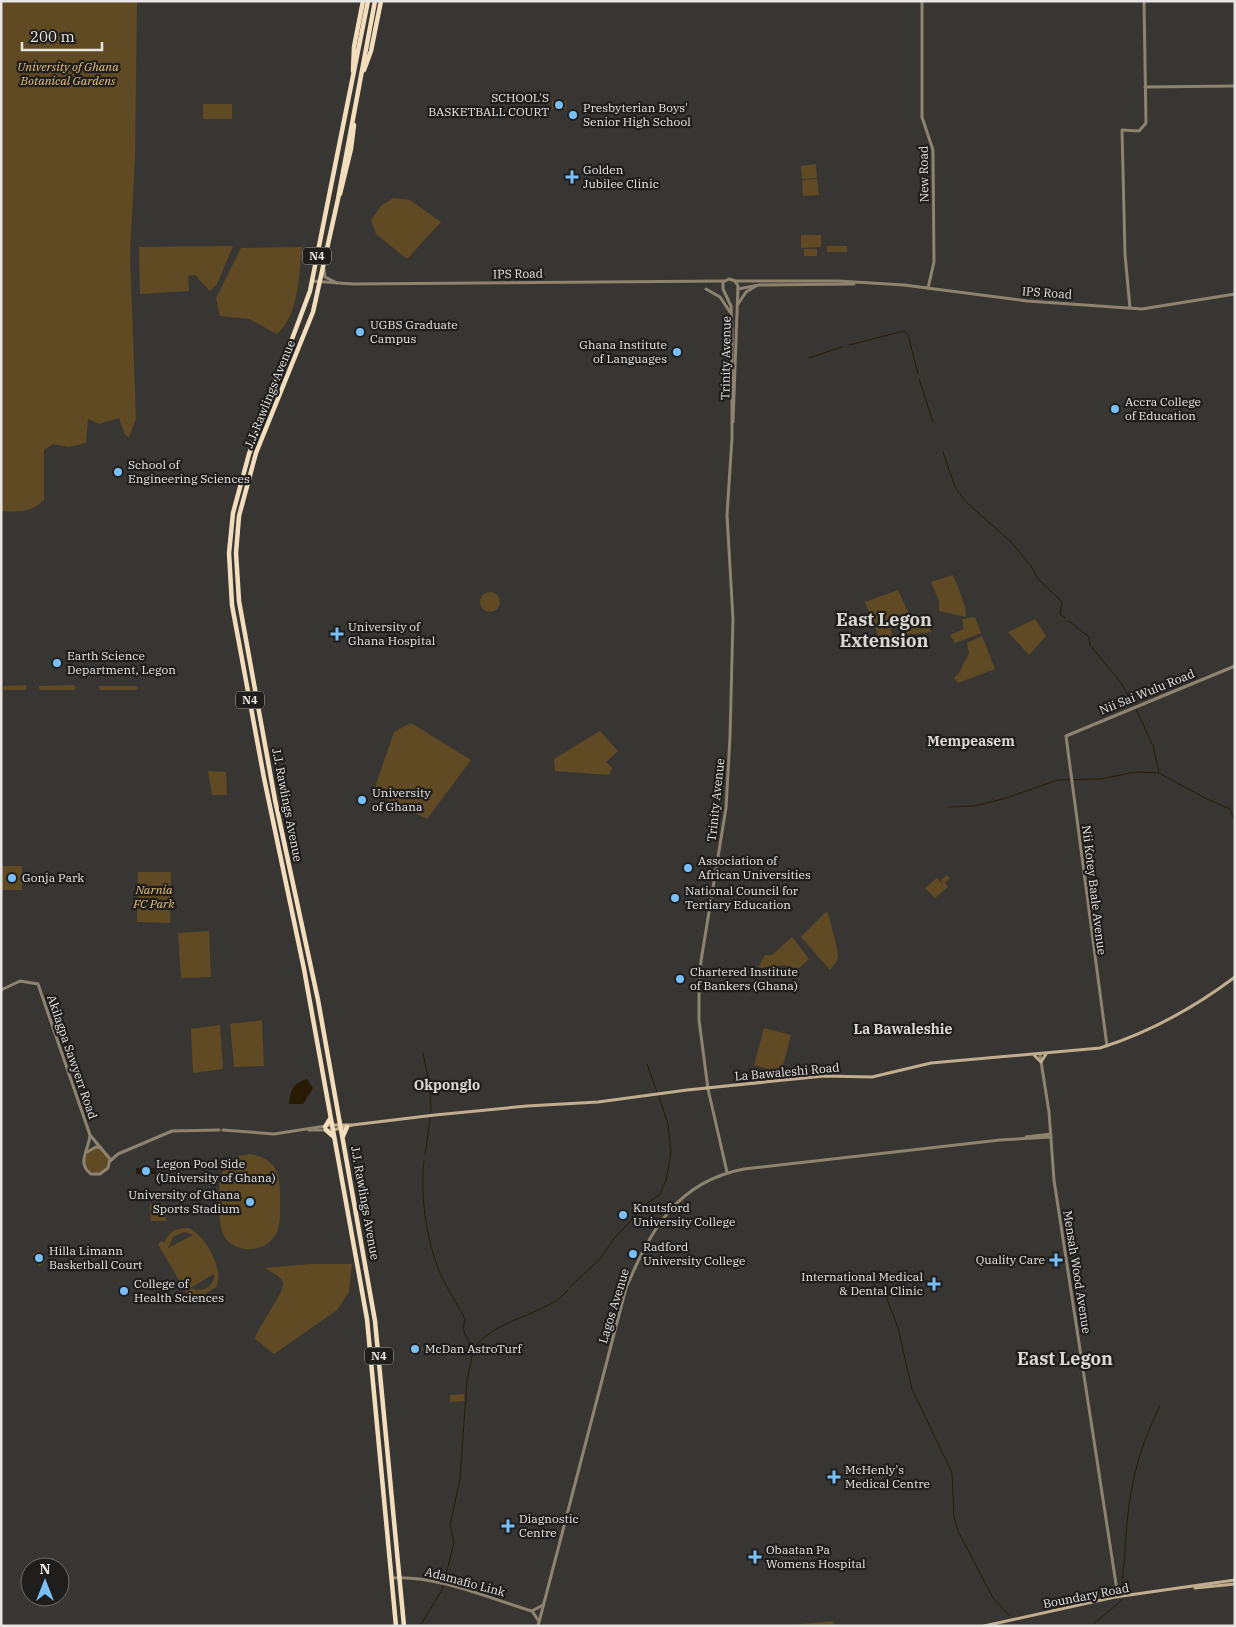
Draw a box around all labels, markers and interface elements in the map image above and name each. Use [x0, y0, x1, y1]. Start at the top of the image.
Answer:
scale bar [22, 20, 102, 52]
text: 200 m [30, 27, 75, 46]
park label: University of Ghana Botanical Gardens [17, 59, 119, 88]
place label: SCHOOL'S BASKETBALL COURT [428, 90, 549, 119]
marker: SCHOOL'S BASKETBALL COURT [553, 99, 565, 111]
place label: Presbyterian Boys' Senior High School [583, 100, 691, 129]
marker: Presbyterian Boys' Senior High School [567, 109, 579, 121]
street label: New Road [916, 146, 931, 202]
place label: Golden Jubilee Clinic [583, 162, 659, 191]
marker: Golden Jubilee Clinic [565, 170, 579, 184]
road number: N4 [303, 248, 331, 264]
street label: IPS Road [493, 266, 543, 281]
street label: IPS Road [1022, 283, 1073, 302]
street label: Trinity Avenue [717, 316, 734, 400]
place label: UGBS Graduate Campus [370, 317, 458, 346]
marker: UGBS Graduate Campus [354, 326, 366, 338]
place label: Ghana Institute of Languages [579, 337, 667, 366]
street label: J.J. Rawlings Avenue [241, 338, 298, 450]
marker: Ghana Institute of Languages [671, 346, 683, 358]
place label: Accra College of Education [1125, 394, 1201, 423]
marker: Accra College of Education [1109, 403, 1121, 415]
place label: School of Engineering Sciences [128, 457, 250, 486]
marker: School of Engineering Sciences [112, 466, 124, 478]
district label: East Legon Extension [836, 608, 932, 652]
place label: University of Ghana Hospital [348, 619, 436, 648]
marker: University of Ghana Hospital [330, 627, 344, 641]
place label: Earth Science Department, Legon [67, 648, 176, 677]
marker: Earth Science Department, Legon [51, 657, 63, 669]
street label: Nii Sai Wulu Road [1097, 666, 1197, 717]
road number: N4 [236, 692, 264, 708]
district label: Mempeasem [927, 732, 1015, 750]
street label: J.J. Rawlings Avenue [269, 747, 306, 863]
street label: Trinity Avenue [704, 757, 727, 842]
place label: University of Ghana [372, 785, 431, 814]
marker: University of Ghana [356, 794, 368, 806]
street label: Nii Kotey Baale Avenue [1079, 824, 1110, 956]
place label: Association of African Universities [698, 853, 811, 882]
marker: Association of African Universities [682, 862, 694, 874]
place label: Gonja Park [22, 870, 84, 885]
marker: Gonja Park [6, 872, 18, 884]
park label: Narnia FC Park [132, 882, 175, 911]
place label: National Council for Tertiary Education [685, 883, 799, 912]
marker: National Council for Tertiary Education [669, 892, 681, 904]
place label: Chartered Institute of Bankers (Ghana) [690, 964, 798, 993]
marker: Chartered Institute of Bankers (Ghana) [674, 973, 686, 985]
street label: Akilagpa Sawyerr Road [44, 993, 101, 1121]
district label: La Bawaleshie [854, 1020, 953, 1038]
street label: La Bawaleshi Road [734, 1059, 840, 1084]
district label: Okponglo [414, 1076, 480, 1094]
street label: J.J. Rawlings Avenue [348, 1145, 383, 1261]
place label: Legon Pool Side (University of Ghana) [156, 1156, 276, 1185]
marker: Legon Pool Side (University of Ghana) [140, 1165, 152, 1177]
place label: University of Ghana Sports Stadium [128, 1187, 241, 1216]
marker: University of Ghana Sports Stadium [244, 1196, 256, 1208]
place label: Knutsford University College [633, 1200, 735, 1229]
marker: Knutsford University College [617, 1209, 629, 1221]
street label: Mensah Wood Avenue [1060, 1209, 1095, 1335]
place label: Radford University College [643, 1239, 745, 1268]
place label: Hilla Limann Basketball Court [49, 1243, 142, 1272]
marker: Radford University College [627, 1248, 639, 1260]
marker: Hilla Limann Basketball Court [33, 1252, 45, 1264]
place label: Quality Care [976, 1252, 1045, 1267]
marker: Quality Care [1049, 1253, 1063, 1267]
street label: Lagos Avenue [595, 1267, 632, 1345]
place label: International Medical & Dental Clinic [801, 1269, 923, 1298]
place label: College of Health Sciences [134, 1276, 224, 1305]
marker: International Medical & Dental Clinic [927, 1277, 941, 1291]
marker: College of Health Sciences [118, 1285, 130, 1297]
place label: McDan AstroTurf [425, 1341, 522, 1356]
marker: McDan AstroTurf [409, 1343, 421, 1355]
district label: East Legon [1017, 1347, 1113, 1370]
road number: N4 [365, 1348, 393, 1364]
place label: McHenly's Medical Centre [845, 1462, 930, 1491]
marker: McHenly's Medical Centre [827, 1470, 841, 1484]
place label: Diagnostic Centre [519, 1511, 579, 1540]
marker: Diagnostic Centre [501, 1519, 515, 1533]
place label: Obaatan Pa Womens Hospital [766, 1542, 866, 1571]
marker: Obaatan Pa Womens Hospital [748, 1550, 762, 1564]
north arrow [20, 1557, 70, 1607]
text: N [39, 1560, 51, 1578]
street label: Adamafio Link [423, 1564, 507, 1599]
street label: Boundary Road [1042, 1580, 1130, 1611]

